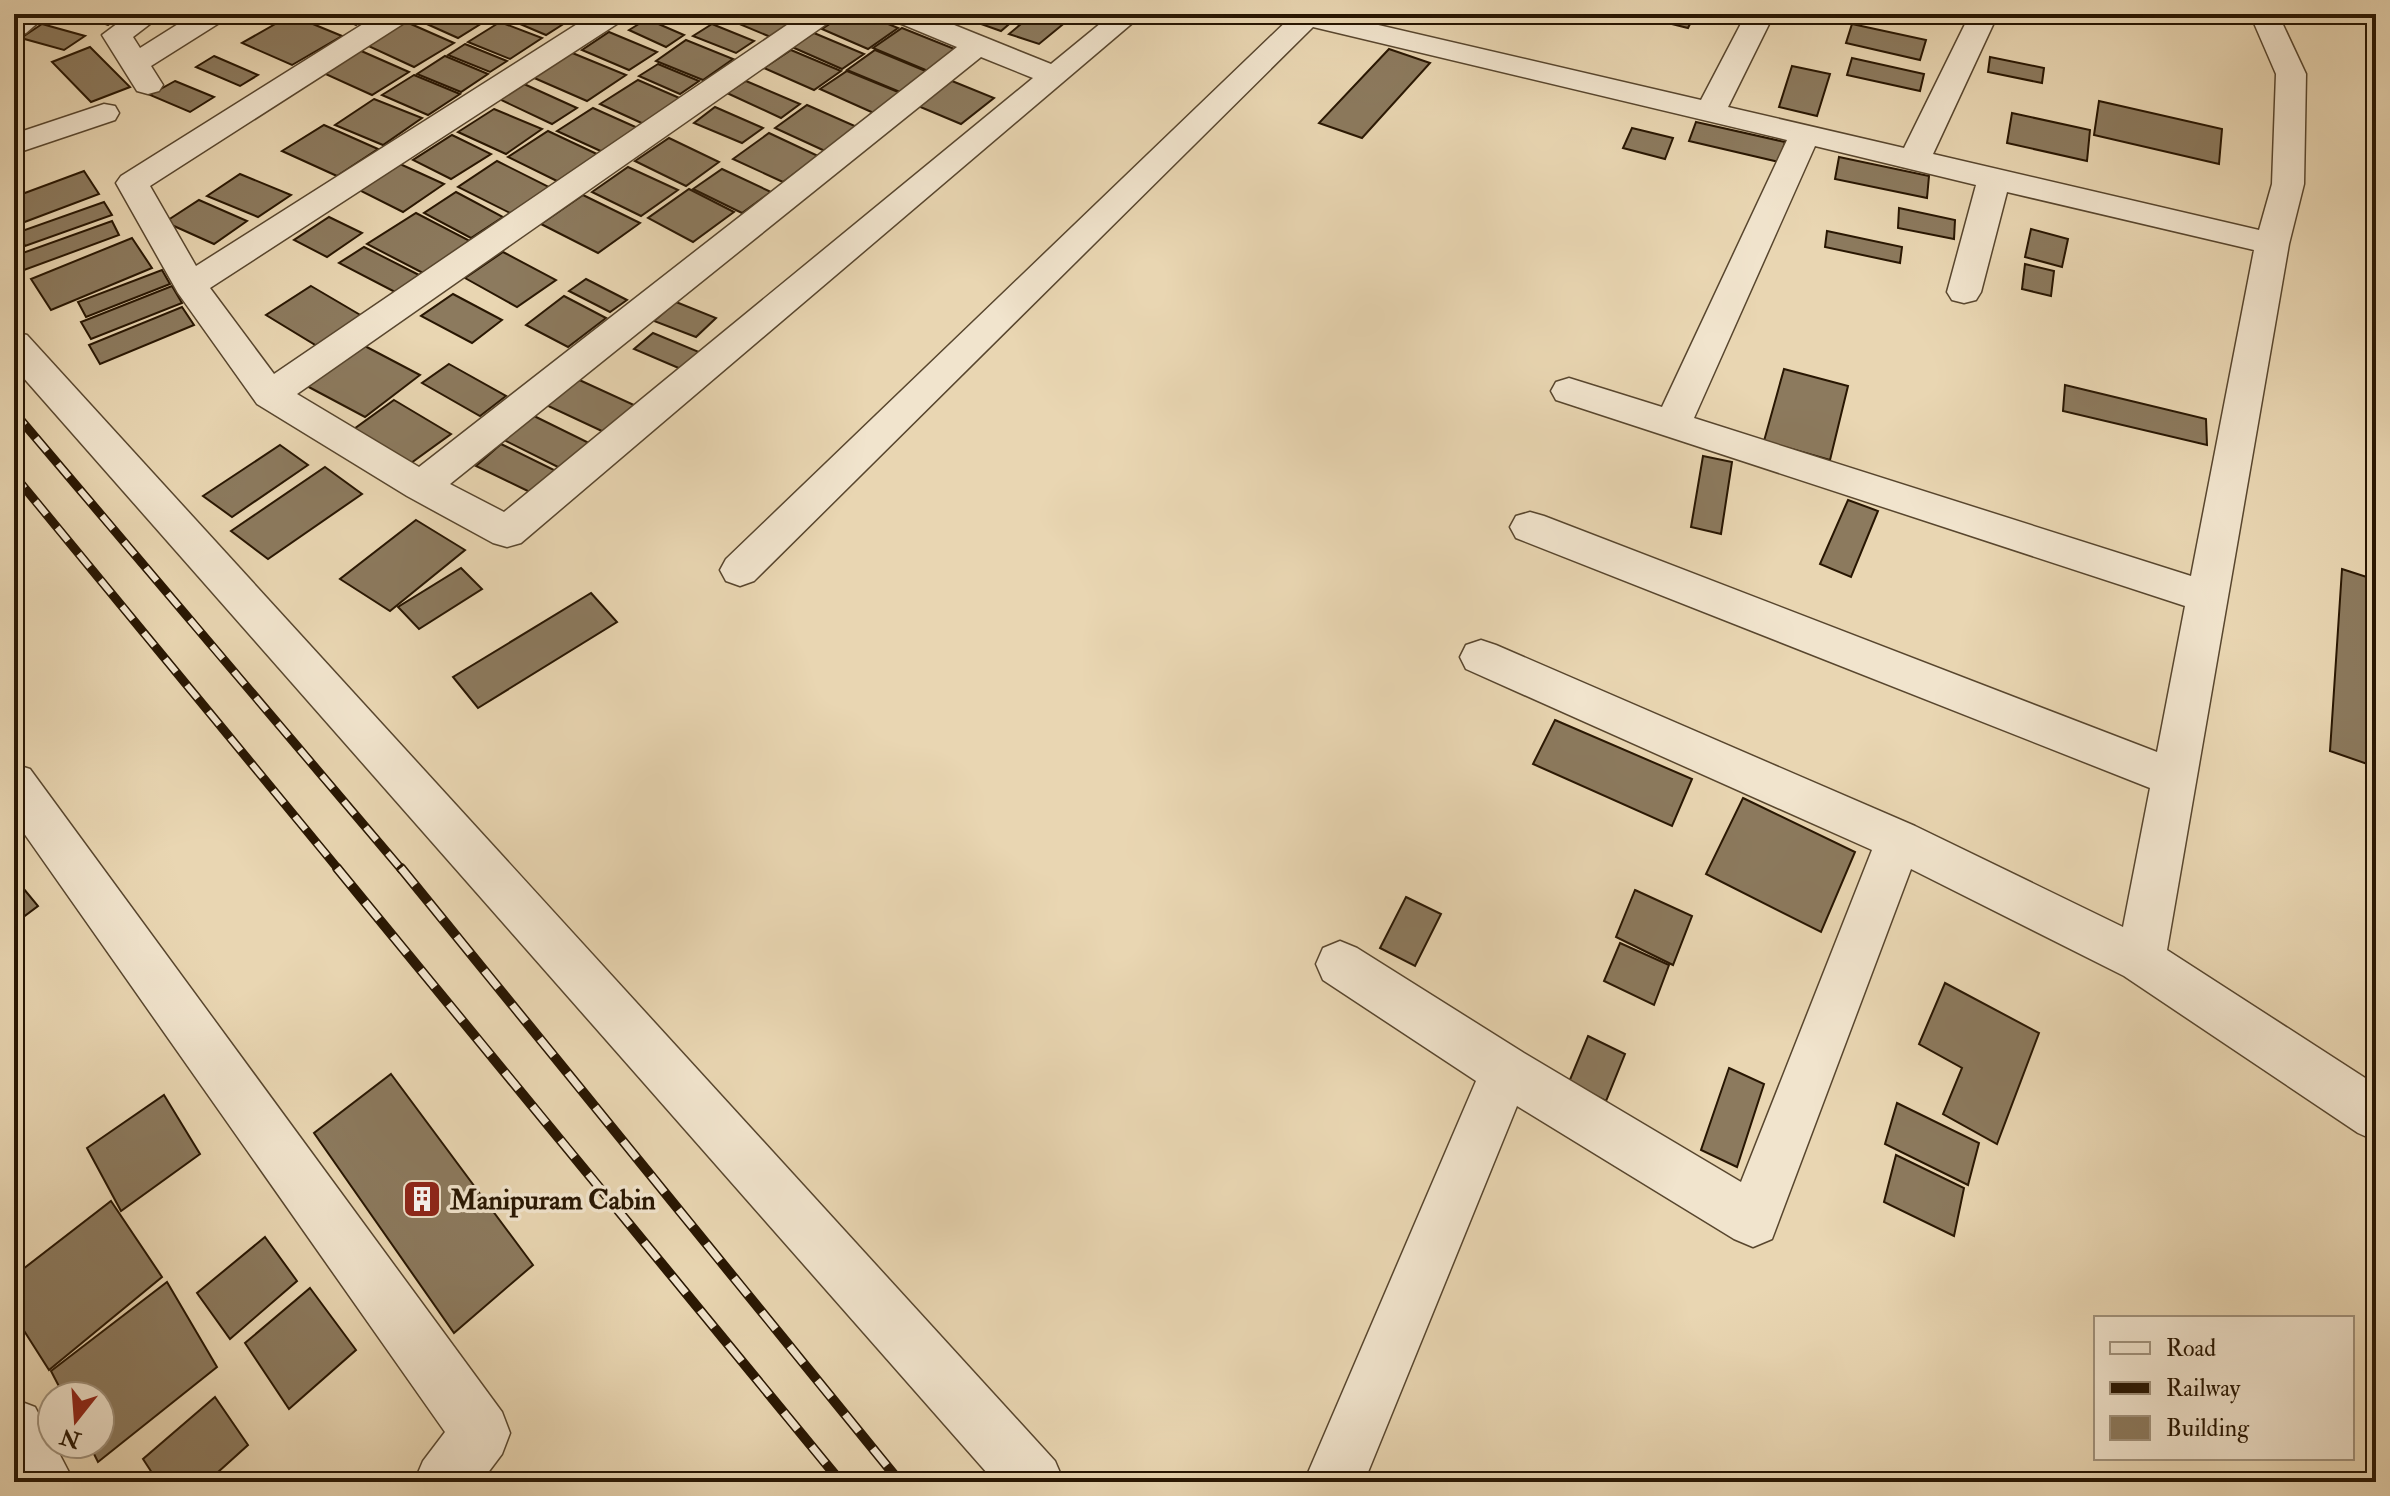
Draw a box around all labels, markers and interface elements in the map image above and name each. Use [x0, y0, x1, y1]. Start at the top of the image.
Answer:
building icon: Manipuram Cabin [401, 1178, 443, 1220]
place label: Manipuram Cabin [449, 1183, 656, 1218]
legend [2094, 1316, 2354, 1460]
text: Road [2166, 1333, 2216, 1364]
text: Railway [2166, 1373, 2241, 1404]
north arrow [36, 1380, 116, 1460]
text: Building [2166, 1413, 2250, 1444]
text: N [57, 1422, 85, 1455]

